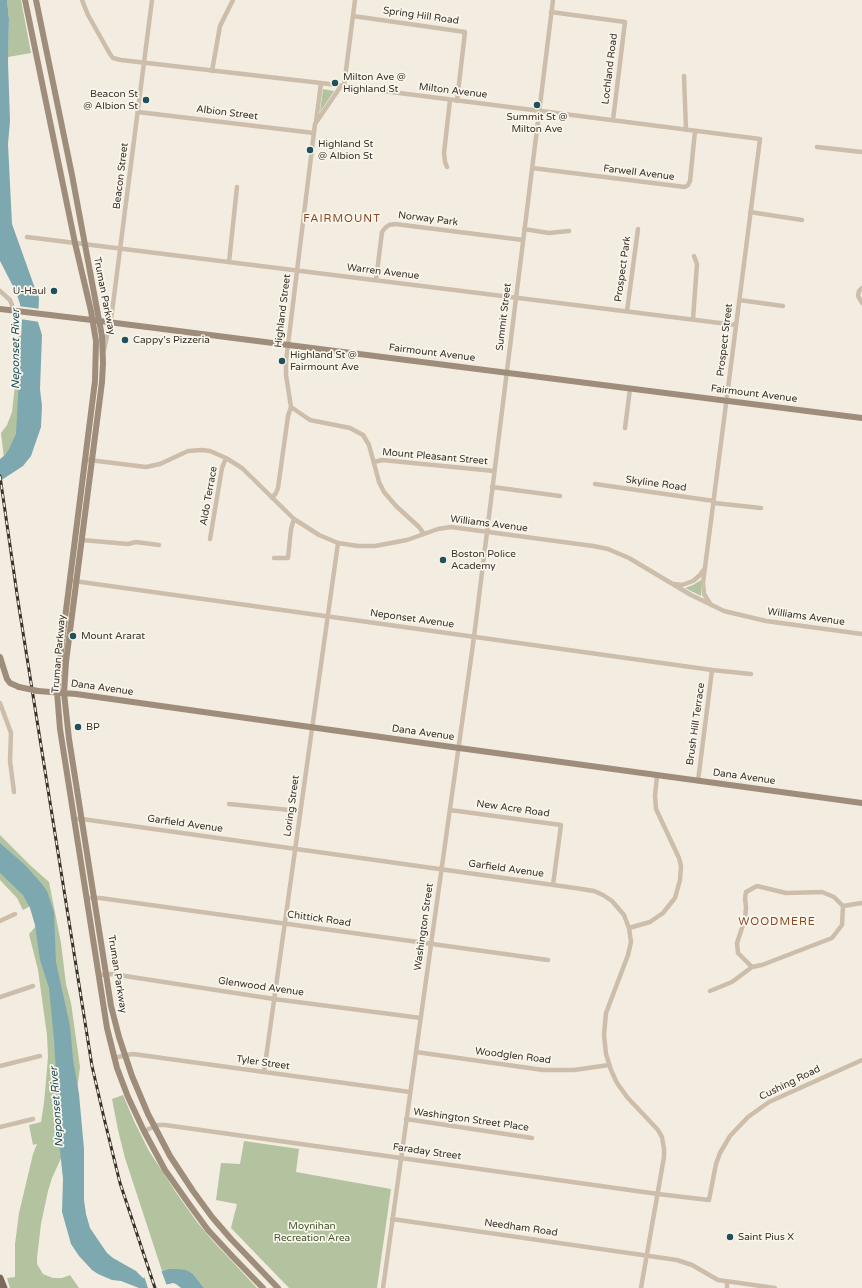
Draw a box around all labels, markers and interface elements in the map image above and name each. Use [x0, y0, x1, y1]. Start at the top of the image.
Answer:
street label: Spring Hill Road [382, 5, 460, 27]
street label: Lochland Road [600, 33, 620, 105]
place label: Milton Ave @ Highland St [343, 71, 406, 94]
marker: Milton Ave @ Highland St [330, 78, 340, 88]
street label: Milton Avenue [418, 81, 488, 101]
place label: Beacon St @ Albion St [83, 88, 138, 112]
marker: Beacon St @ Albion St [141, 95, 151, 105]
marker: Summit St @ Milton Ave [532, 100, 542, 110]
street label: Albion Street [195, 103, 259, 123]
place label: Summit St @ Milton Ave [507, 111, 567, 134]
place label: Highland St @ Albion St [318, 138, 373, 162]
street label: Beacon Street [111, 142, 131, 210]
marker: Highland St @ Albion St [305, 145, 315, 155]
street label: Farwell Avenue [603, 163, 675, 183]
street label: Norway Park [397, 209, 459, 229]
district label: FAIRMOUNT [303, 212, 381, 226]
street label: Prospect Park [612, 235, 634, 303]
street label: Truman Parkway [91, 256, 117, 336]
street label: Warren Avenue [346, 262, 420, 282]
street label: Highland Street [273, 274, 293, 348]
street label: Summit Street [494, 283, 514, 351]
place label: U-Haul [13, 285, 46, 297]
marker: U-Haul [49, 286, 59, 296]
street label: Prospect Street [715, 303, 735, 377]
water label: Neponset River [9, 309, 23, 389]
place label: Cappy's Pizzeria [133, 334, 210, 346]
marker: Cappy's Pizzeria [120, 335, 130, 345]
street label: Fairmount Avenue [388, 342, 476, 364]
place label: Highland St @ Fairmount Ave [290, 349, 359, 372]
marker: Highland St @ Fairmount Ave [277, 356, 287, 366]
street label: Fairmount Avenue [710, 383, 798, 405]
street label: Mount Pleasant Street [382, 446, 488, 468]
street label: Aldo Terrace [198, 465, 220, 527]
street label: Skyline Road [625, 474, 687, 494]
street label: Williams Avenue [450, 513, 528, 535]
place label: Boston Police Academy [451, 548, 516, 572]
marker: Boston Police Academy [438, 555, 448, 565]
street label: Williams Avenue [767, 606, 845, 628]
street label: Neponset Avenue [369, 607, 455, 631]
street label: Truman Parkway [50, 614, 68, 694]
place label: Mount Ararat [81, 630, 145, 642]
marker: Mount Ararat [68, 631, 78, 641]
street label: Dana Avenue [70, 678, 134, 698]
street label: Brush Hill Terrace [684, 682, 708, 766]
place label: BP [86, 721, 100, 733]
marker: BP [73, 722, 83, 732]
street label: Dana Avenue [391, 723, 455, 743]
street label: Dana Avenue [712, 767, 776, 787]
street label: Loring Street [282, 775, 302, 837]
street label: New Acre Road [476, 798, 550, 820]
street label: Garfield Avenue [146, 813, 224, 835]
street label: Garfield Avenue [467, 858, 545, 880]
street label: Washington Street [412, 882, 436, 972]
street label: Chittick Road [286, 909, 352, 929]
district label: WOODMERE [738, 915, 816, 929]
street label: Truman Parkway [105, 934, 129, 1014]
street label: Glenwood Avenue [217, 975, 305, 999]
street label: Woodglen Road [474, 1045, 552, 1067]
street label: Tyler Street [235, 1053, 291, 1073]
street label: Cushing Road [758, 1063, 822, 1103]
water label: Neponset River [48, 1066, 66, 1148]
street label: Washington Street Place [412, 1106, 530, 1134]
street label: Faraday Street [392, 1141, 462, 1163]
street label: Needham Road [483, 1217, 559, 1239]
park label: Moynihan Recreation Area [274, 1220, 350, 1244]
place label: Saint Pius X [738, 1231, 794, 1243]
marker: Saint Pius X [725, 1232, 735, 1242]

